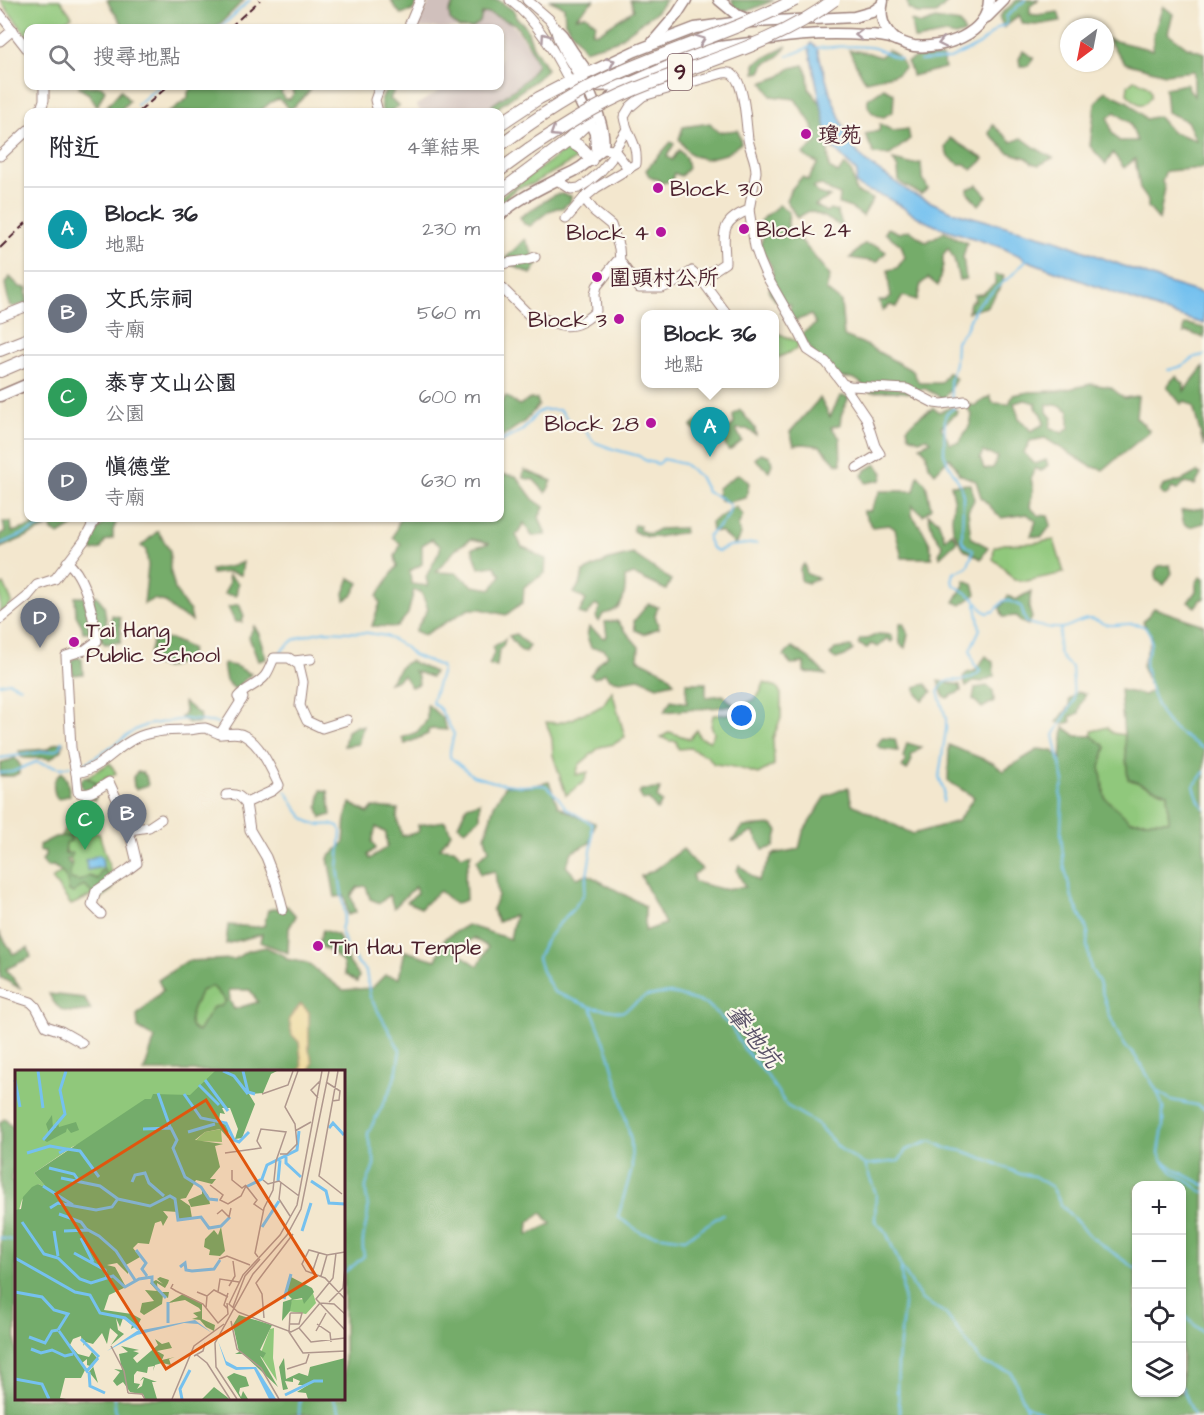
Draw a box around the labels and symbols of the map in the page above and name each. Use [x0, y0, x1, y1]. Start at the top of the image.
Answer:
north arrow [1060, 18, 1114, 72]
one-way arrow [855, 28, 864, 41]
one-way arrow [541, 33, 552, 44]
one-way arrow [695, 35, 706, 48]
one-way arrow [937, 36, 947, 49]
road number: 9 [668, 54, 692, 90]
one-way arrow [605, 57, 616, 69]
place label: 瓊苑 [818, 120, 862, 151]
one-way arrow [550, 125, 560, 137]
marker: 瓊苑 [799, 127, 813, 141]
place label: Block 30 [670, 174, 763, 205]
marker: Block 30 [651, 181, 665, 195]
place label: Block 24 [756, 215, 851, 246]
place label: Block 4 [566, 218, 649, 249]
marker: Block 24 [737, 222, 751, 236]
marker: Block 4 [654, 225, 668, 239]
place label: 圍頭村公所 [609, 263, 719, 294]
marker: 圍頭村公所 [590, 270, 604, 284]
place label: Block 3 [528, 305, 607, 336]
marker: Block 3 [612, 312, 626, 326]
pin: A [690, 408, 730, 457]
place label: Block 28 [544, 409, 639, 440]
marker: Block 28 [644, 416, 658, 430]
pin: D [20, 598, 60, 648]
place label: Tai Hang Public School [86, 615, 220, 671]
marker: Tai Hang Public School [67, 635, 81, 649]
your location [727, 701, 756, 730]
pin: B [108, 794, 146, 844]
pin: C [66, 800, 104, 850]
place label: Tin Hau Temple [330, 932, 482, 963]
marker: Tin Hau Temple [311, 939, 325, 953]
water label: 輋地坑 [718, 998, 791, 1078]
inset map [15, 1070, 345, 1400]

